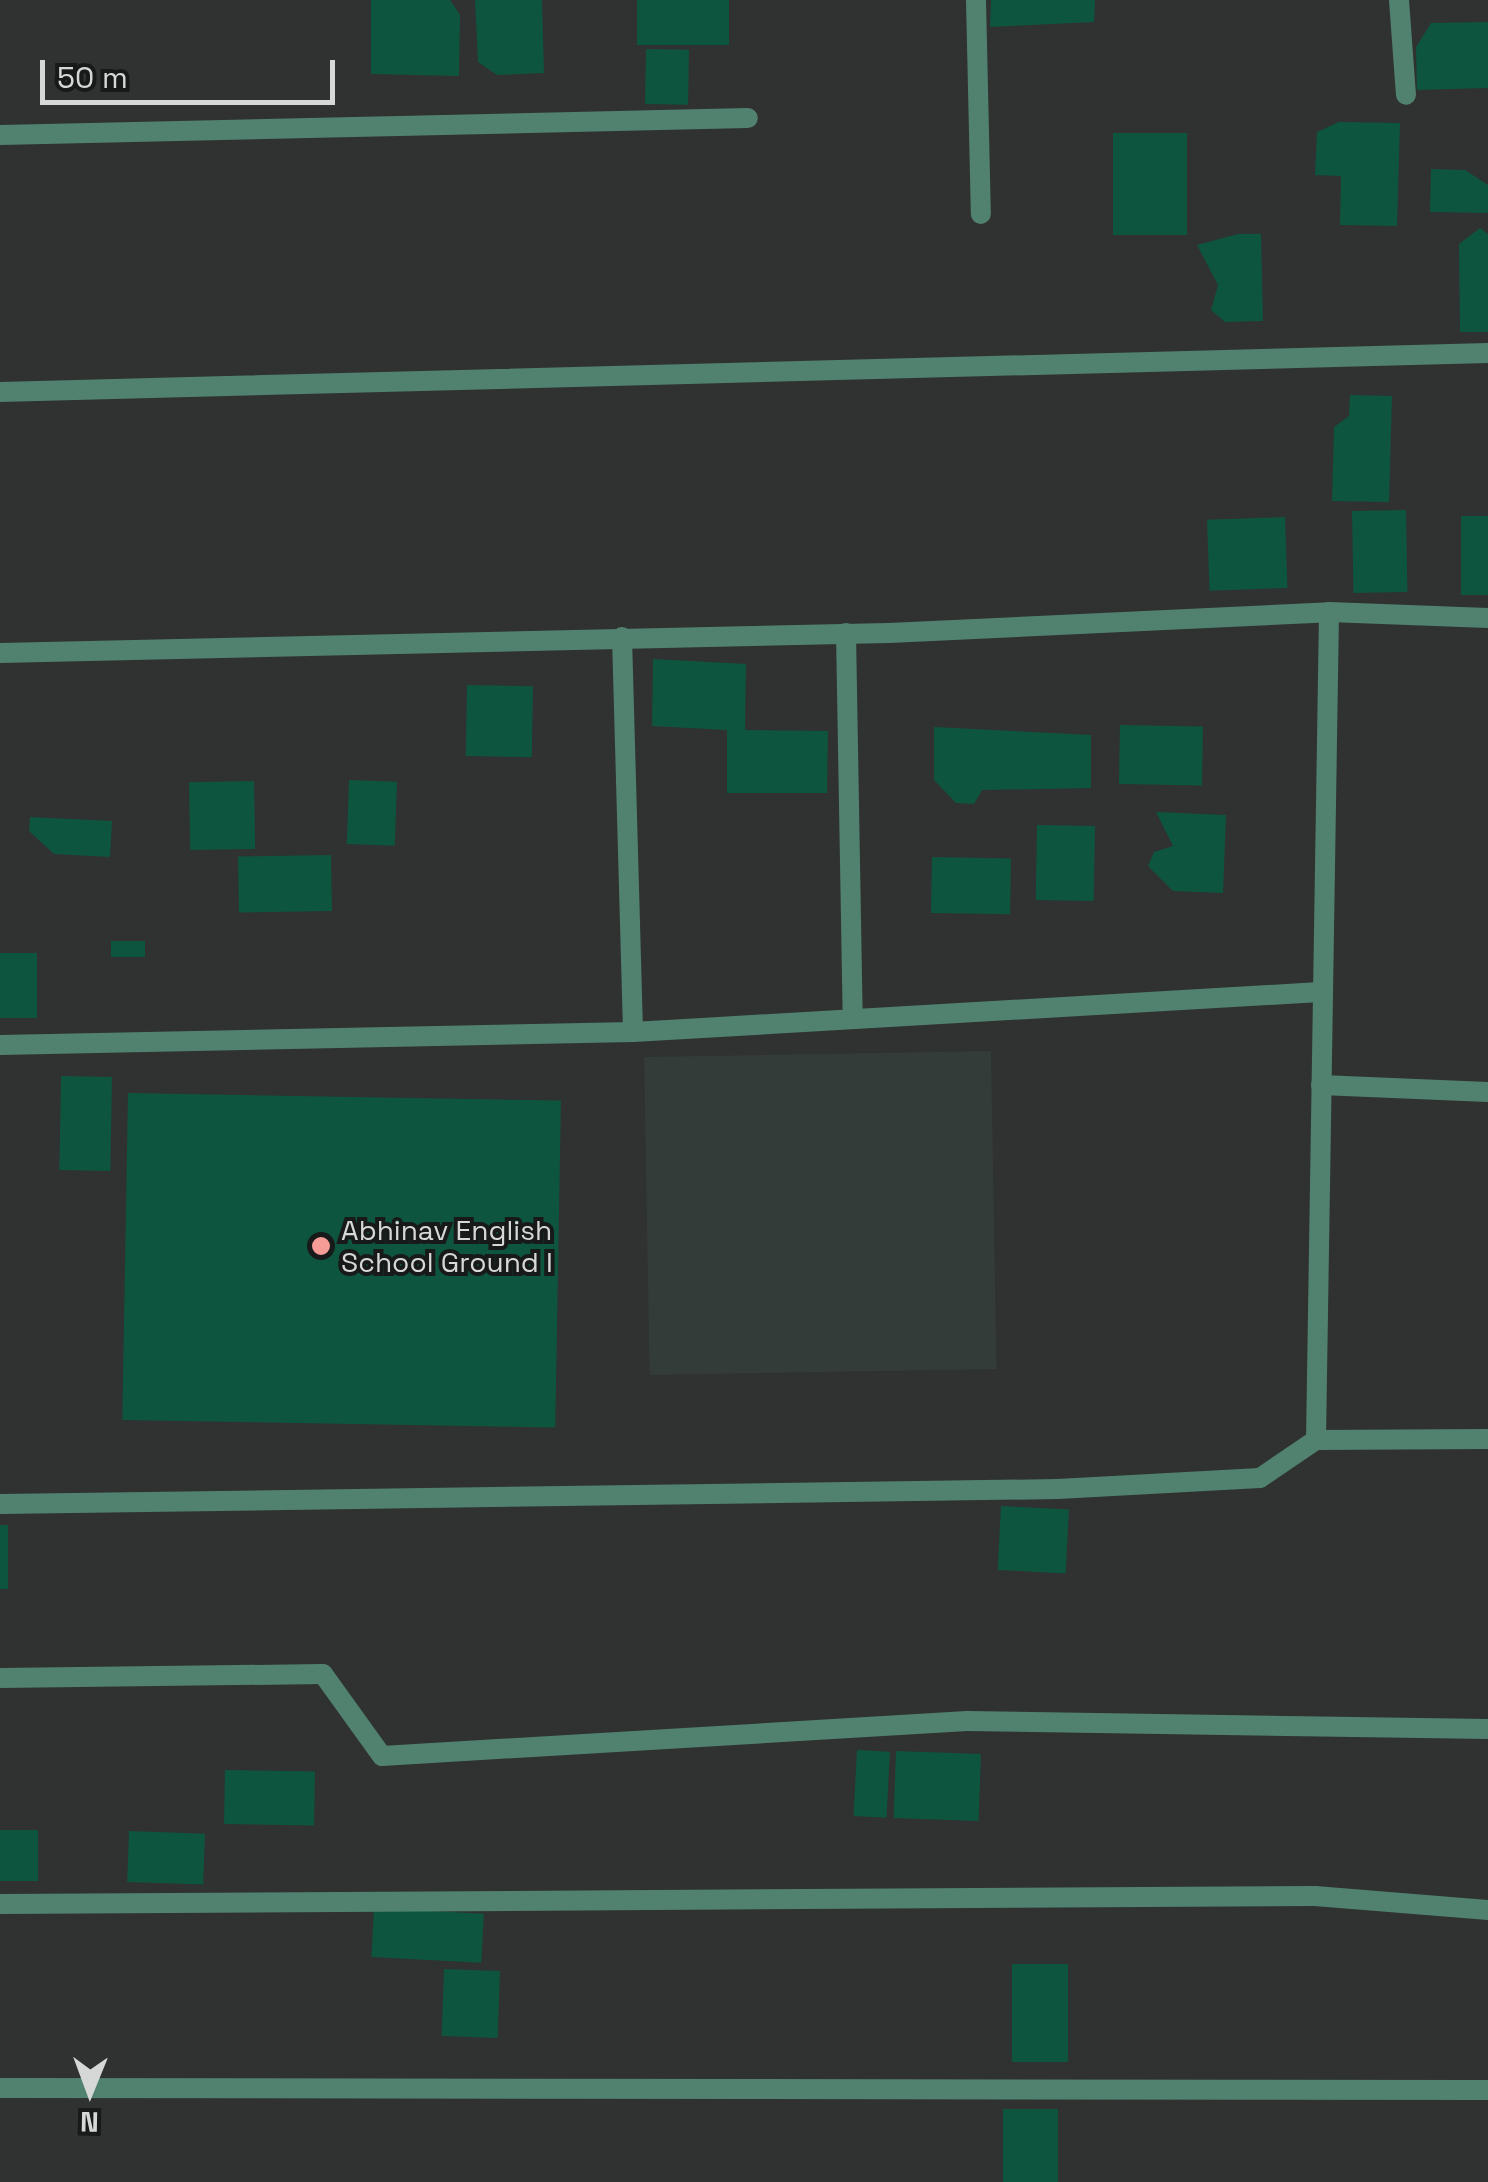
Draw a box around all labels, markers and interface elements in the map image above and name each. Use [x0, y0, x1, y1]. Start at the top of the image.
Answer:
scale bar [45, 40, 340, 102]
text: 50 m [57, 58, 128, 97]
place label: Abhinav English School Ground I [341, 1213, 553, 1279]
marker: Abhinav English School Ground I [310, 1235, 332, 1257]
north arrow [40, 2042, 140, 2142]
text: N [80, 2104, 99, 2140]

